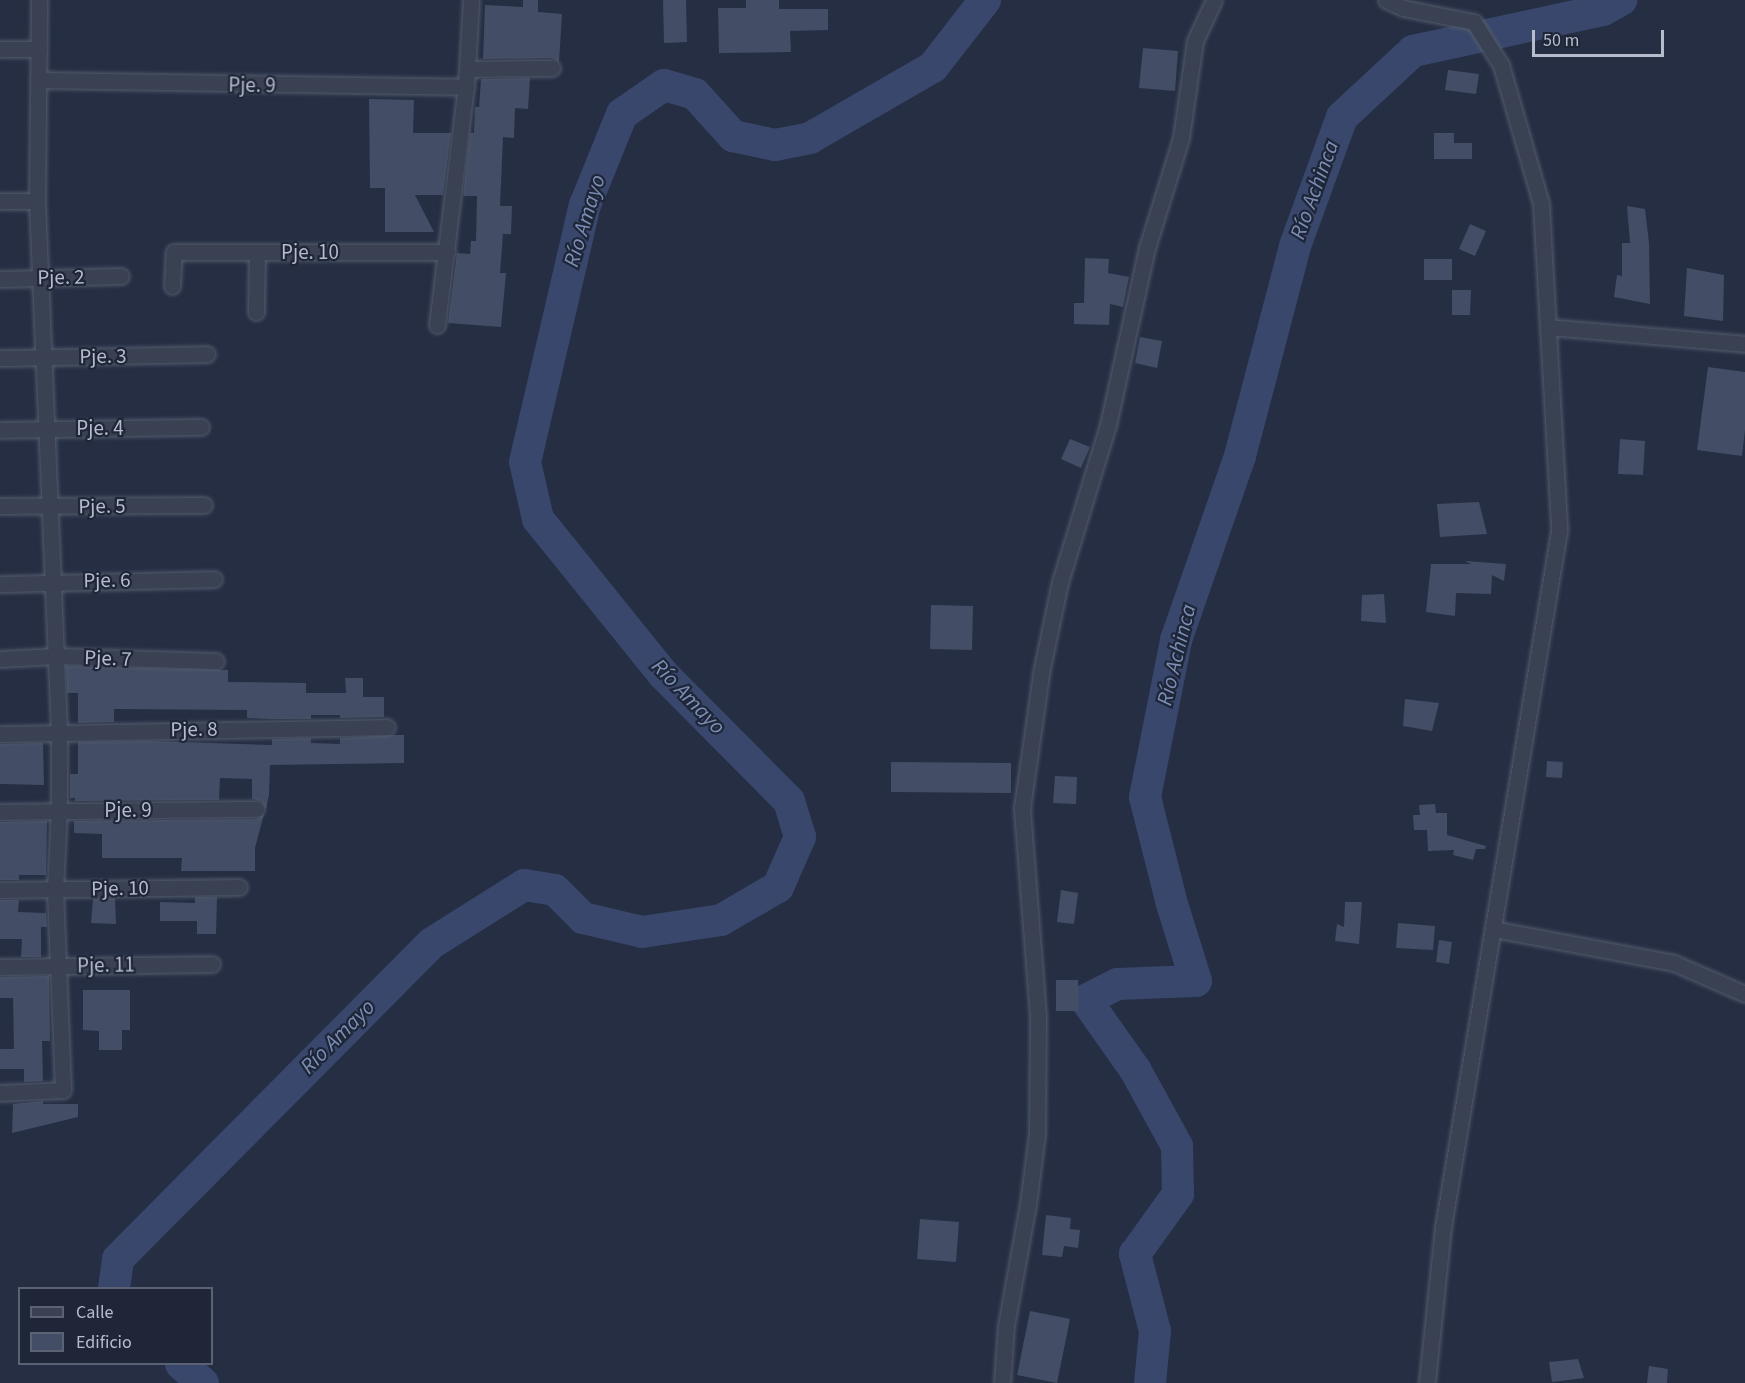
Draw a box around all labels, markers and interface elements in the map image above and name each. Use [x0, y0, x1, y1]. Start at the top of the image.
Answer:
scale bar [1535, 18, 1667, 56]
text: 50 m [1543, 28, 1579, 53]
street label: Pje. 9 [228, 72, 276, 98]
water label: Río Achinca [1285, 137, 1345, 243]
water label: Río Amayo [559, 172, 611, 270]
street label: Pje. 10 [281, 239, 339, 265]
street label: Pje. 2 [37, 264, 85, 290]
street label: Pje. 3 [79, 343, 127, 369]
street label: Pje. 4 [76, 415, 124, 441]
street label: Pje. 5 [78, 493, 126, 519]
street label: Pje. 6 [83, 567, 131, 593]
water label: Río Achinca [1152, 602, 1202, 708]
street label: Pje. 7 [84, 645, 132, 671]
water label: Río Amayo [646, 654, 730, 740]
street label: Pje. 8 [170, 716, 218, 742]
street label: Pje. 9 [104, 797, 152, 823]
street label: Pje. 10 [91, 875, 149, 901]
street label: Pje. 11 [77, 952, 135, 978]
water label: Río Amayo [295, 994, 381, 1080]
legend [18, 1287, 213, 1365]
text: Calle [76, 1300, 113, 1325]
text: Edificio [76, 1330, 132, 1355]

